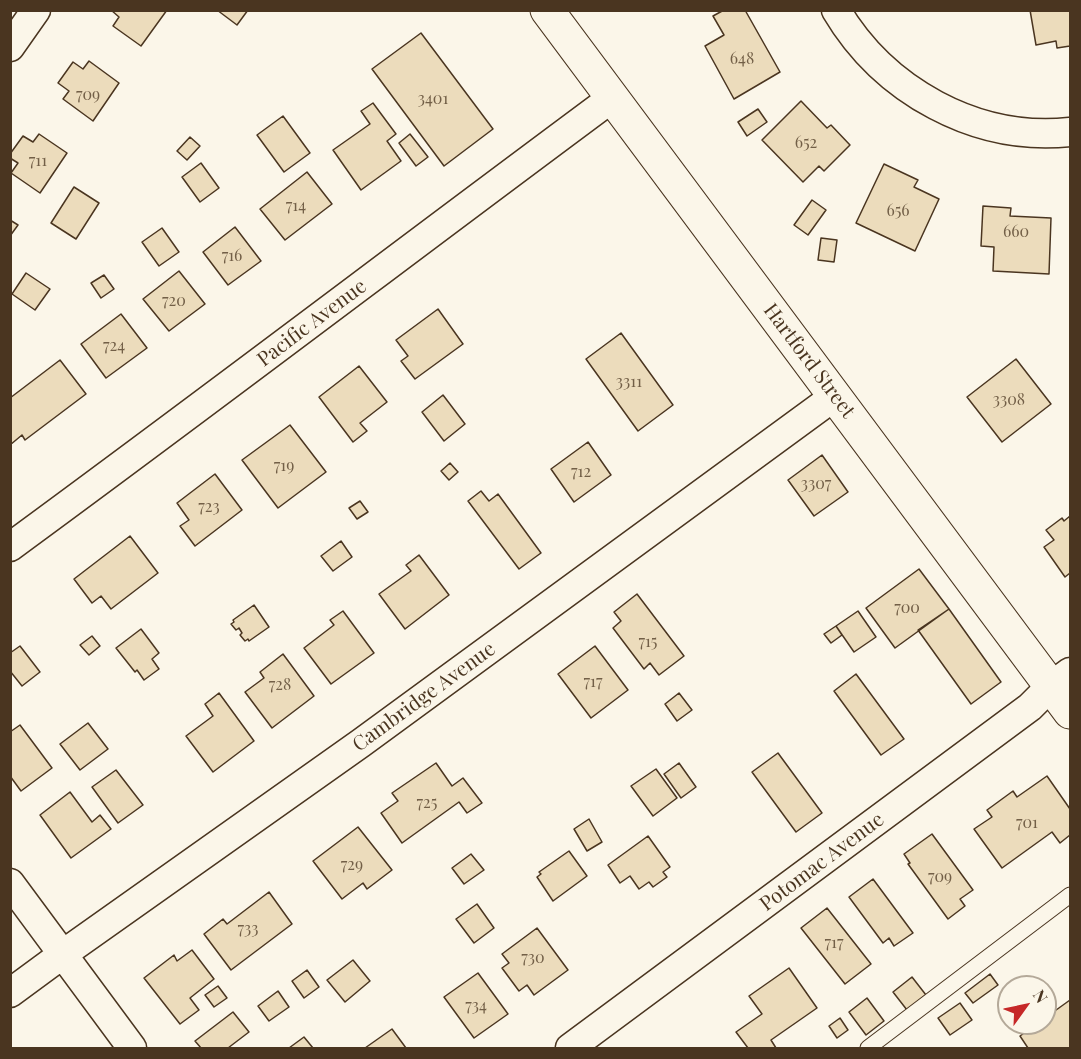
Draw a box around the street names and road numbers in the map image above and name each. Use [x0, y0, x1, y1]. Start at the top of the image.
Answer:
street label: Pacific Avenue [253, 274, 371, 372]
street label: Hartford Street [758, 299, 860, 423]
street label: Cambridge Avenue [348, 637, 500, 757]
street label: Potomac Avenue [755, 808, 889, 916]

